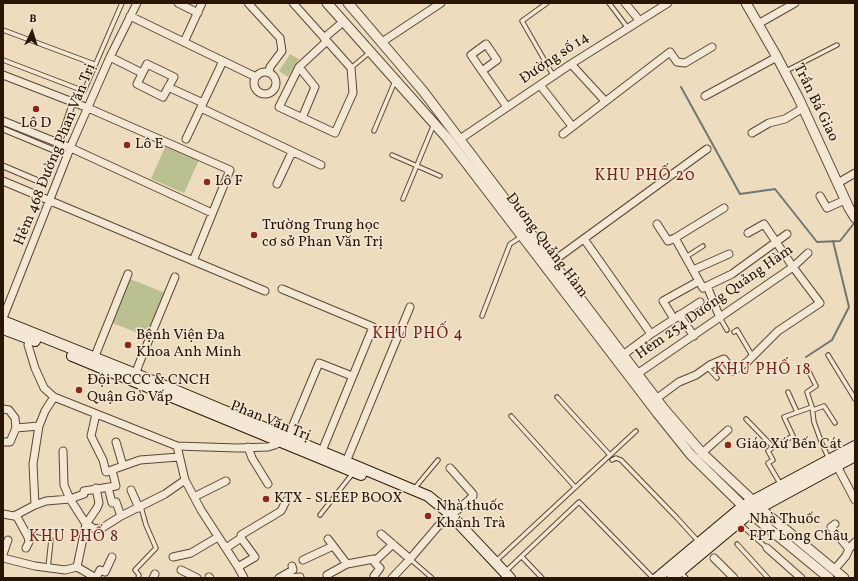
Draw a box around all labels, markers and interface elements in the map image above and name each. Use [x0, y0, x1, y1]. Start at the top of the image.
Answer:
north arrow [12, 12, 52, 52]
text: B [29, 12, 37, 27]
street label: Đường số 14 [517, 29, 593, 89]
street label: Hẻm 468 Đường Phan Văn Trị [11, 61, 101, 249]
street label: Trần Bá Giao [788, 61, 842, 145]
marker: Lô D [31, 104, 41, 114]
place label: Lô D [21, 115, 51, 133]
place label: Lô E [135, 136, 163, 154]
marker: Lô E [122, 140, 132, 150]
district label: KHU PHỐ 20 [594, 167, 696, 187]
place label: Lô F [215, 173, 243, 191]
marker: Lô F [202, 177, 212, 187]
street label: Dương Quảng Hàm [501, 190, 591, 302]
place label: Trường Trung học cơ sở Phan Văn Trị [262, 217, 383, 252]
marker: Trường Trung học cơ sở Phan Văn Trị [249, 230, 259, 240]
street label: Hẻm 254 Dương Quảng Hàm [633, 242, 797, 364]
district label: KHU PHỐ 4 [372, 325, 464, 345]
place label: Bệnh Viện Đa Khoa Anh Minh [136, 327, 241, 362]
marker: Bệnh Viện Đa Khoa Anh Minh [123, 340, 133, 350]
district label: KHU PHỐ 18 [714, 361, 812, 381]
place label: Đội PCCC & CNCH Quận Gò Vấp [87, 372, 210, 407]
marker: Đội PCCC & CNCH Quận Gò Vấp [74, 385, 84, 395]
street label: Phan Văn Trị [227, 398, 313, 446]
place label: Giáo Xứ Bến Cát [736, 436, 842, 454]
marker: Giáo Xứ Bến Cát [723, 440, 733, 450]
place label: KTX - SLEEP BOOX [274, 490, 402, 508]
marker: KTX - SLEEP BOOX [261, 494, 271, 504]
place label: Nhà thuốc Khánh Trà [436, 498, 505, 533]
marker: Nhà thuốc Khánh Trà [423, 511, 433, 521]
place label: Nhà Thuốc FPT Long Châu [749, 511, 849, 546]
marker: Nhà Thuốc FPT Long Châu [736, 524, 746, 534]
district label: KHU PHỐ 8 [29, 528, 119, 548]

